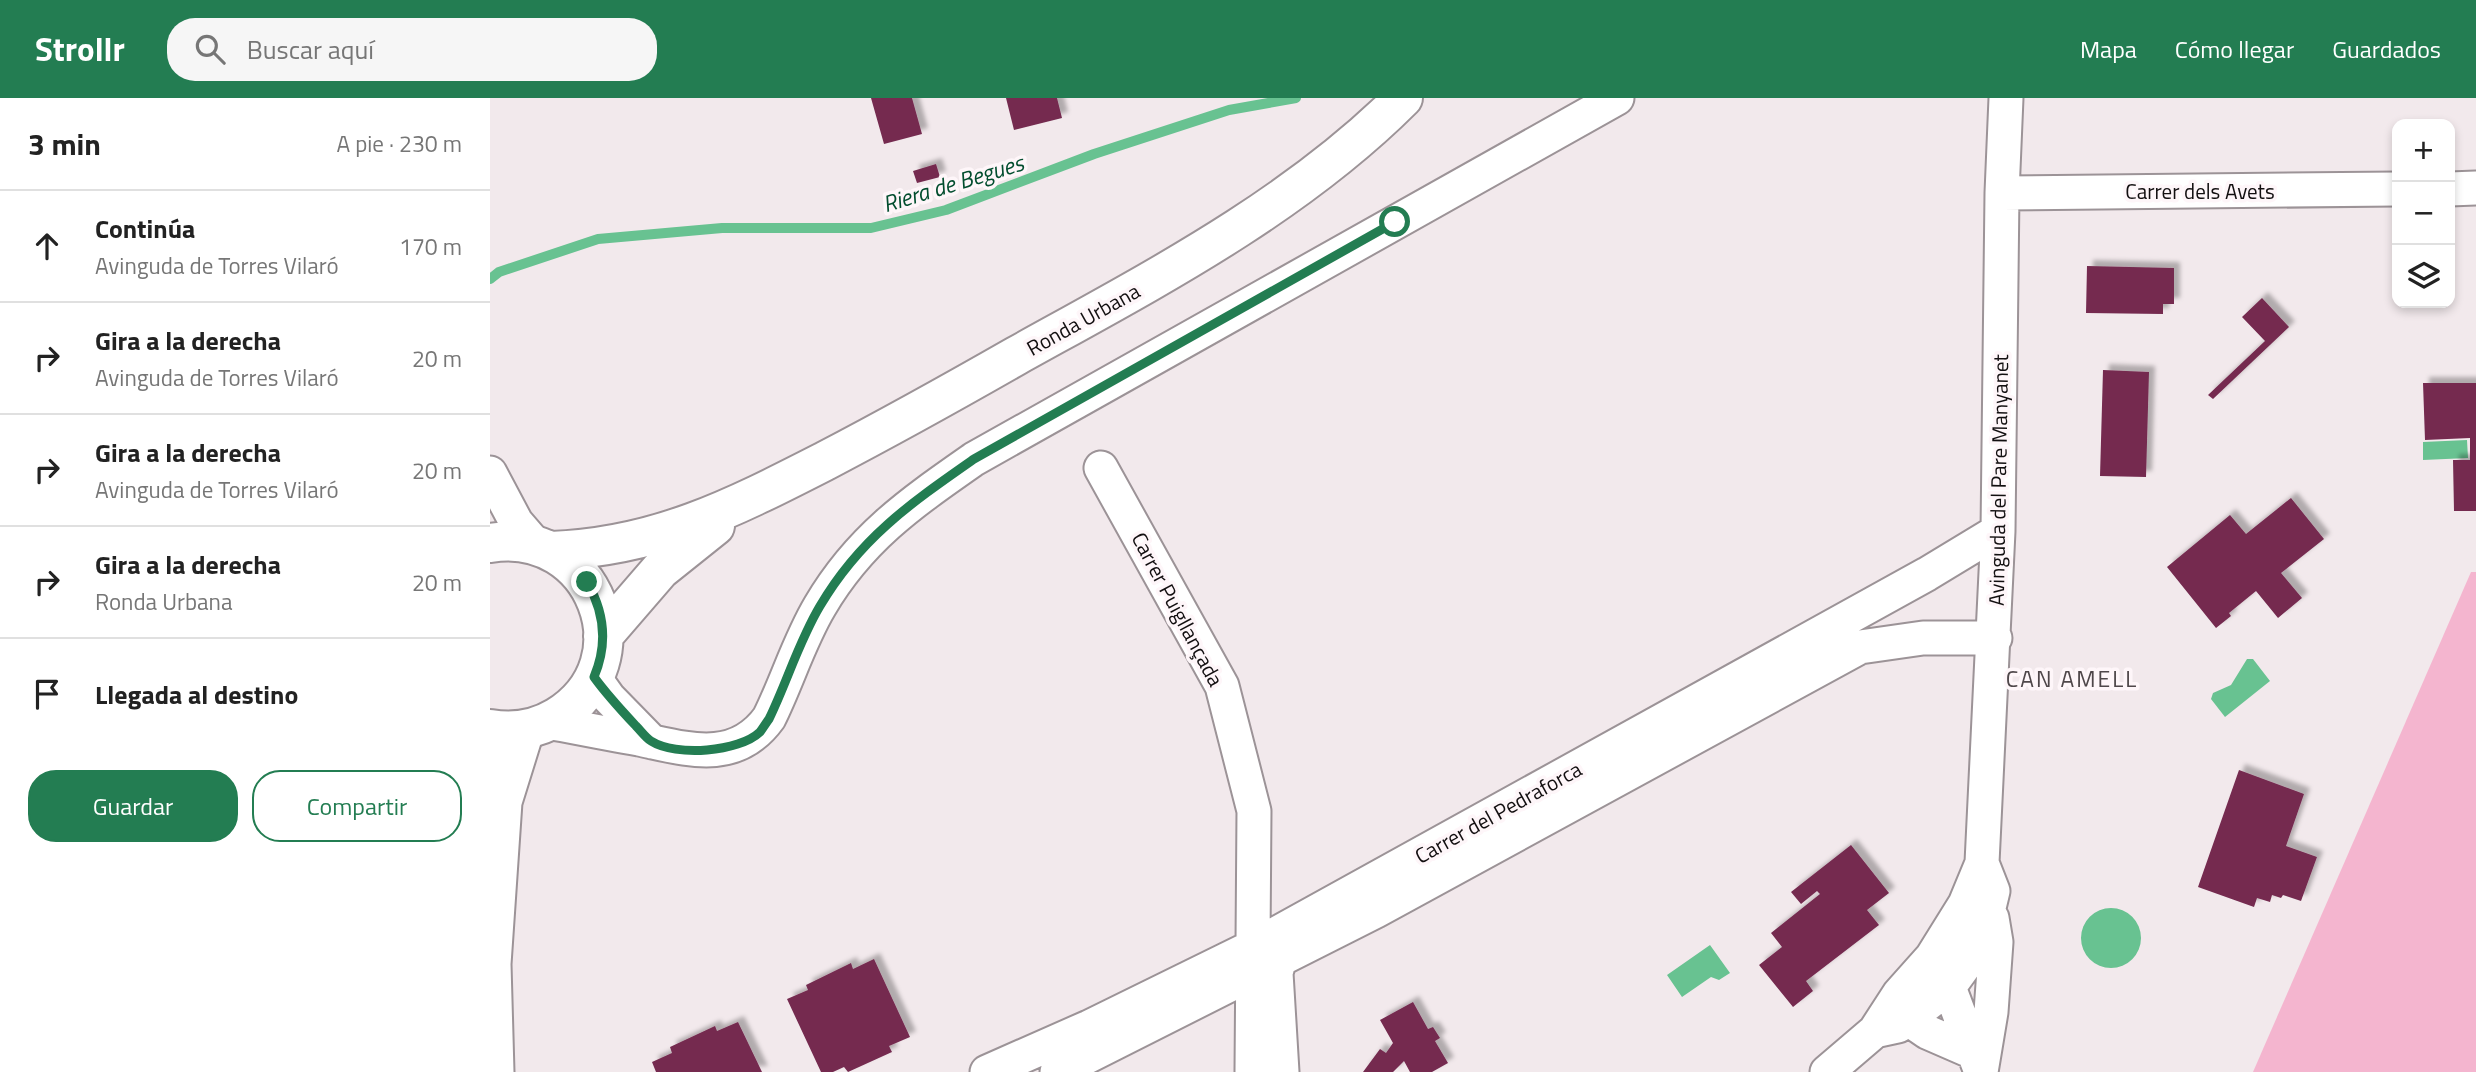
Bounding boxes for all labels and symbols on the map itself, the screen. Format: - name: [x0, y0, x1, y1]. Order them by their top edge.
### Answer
- water label: Riera de Begues: [878, 144, 1030, 221]
- street label: Carrer dels Avets: [2125, 175, 2275, 207]
- route start: [1379, 206, 1410, 237]
- street label: Ronda Urbana: [1020, 274, 1146, 363]
- street label: Avinguda del Pare Manyanet: [1980, 353, 2016, 606]
- street label: Carrer Puigllançada: [1124, 526, 1232, 692]
- route end: [571, 566, 602, 597]
- district label: CAN AMELL: [2006, 661, 2138, 696]
- street label: Carrer del Pedraforca: [1409, 753, 1588, 871]

